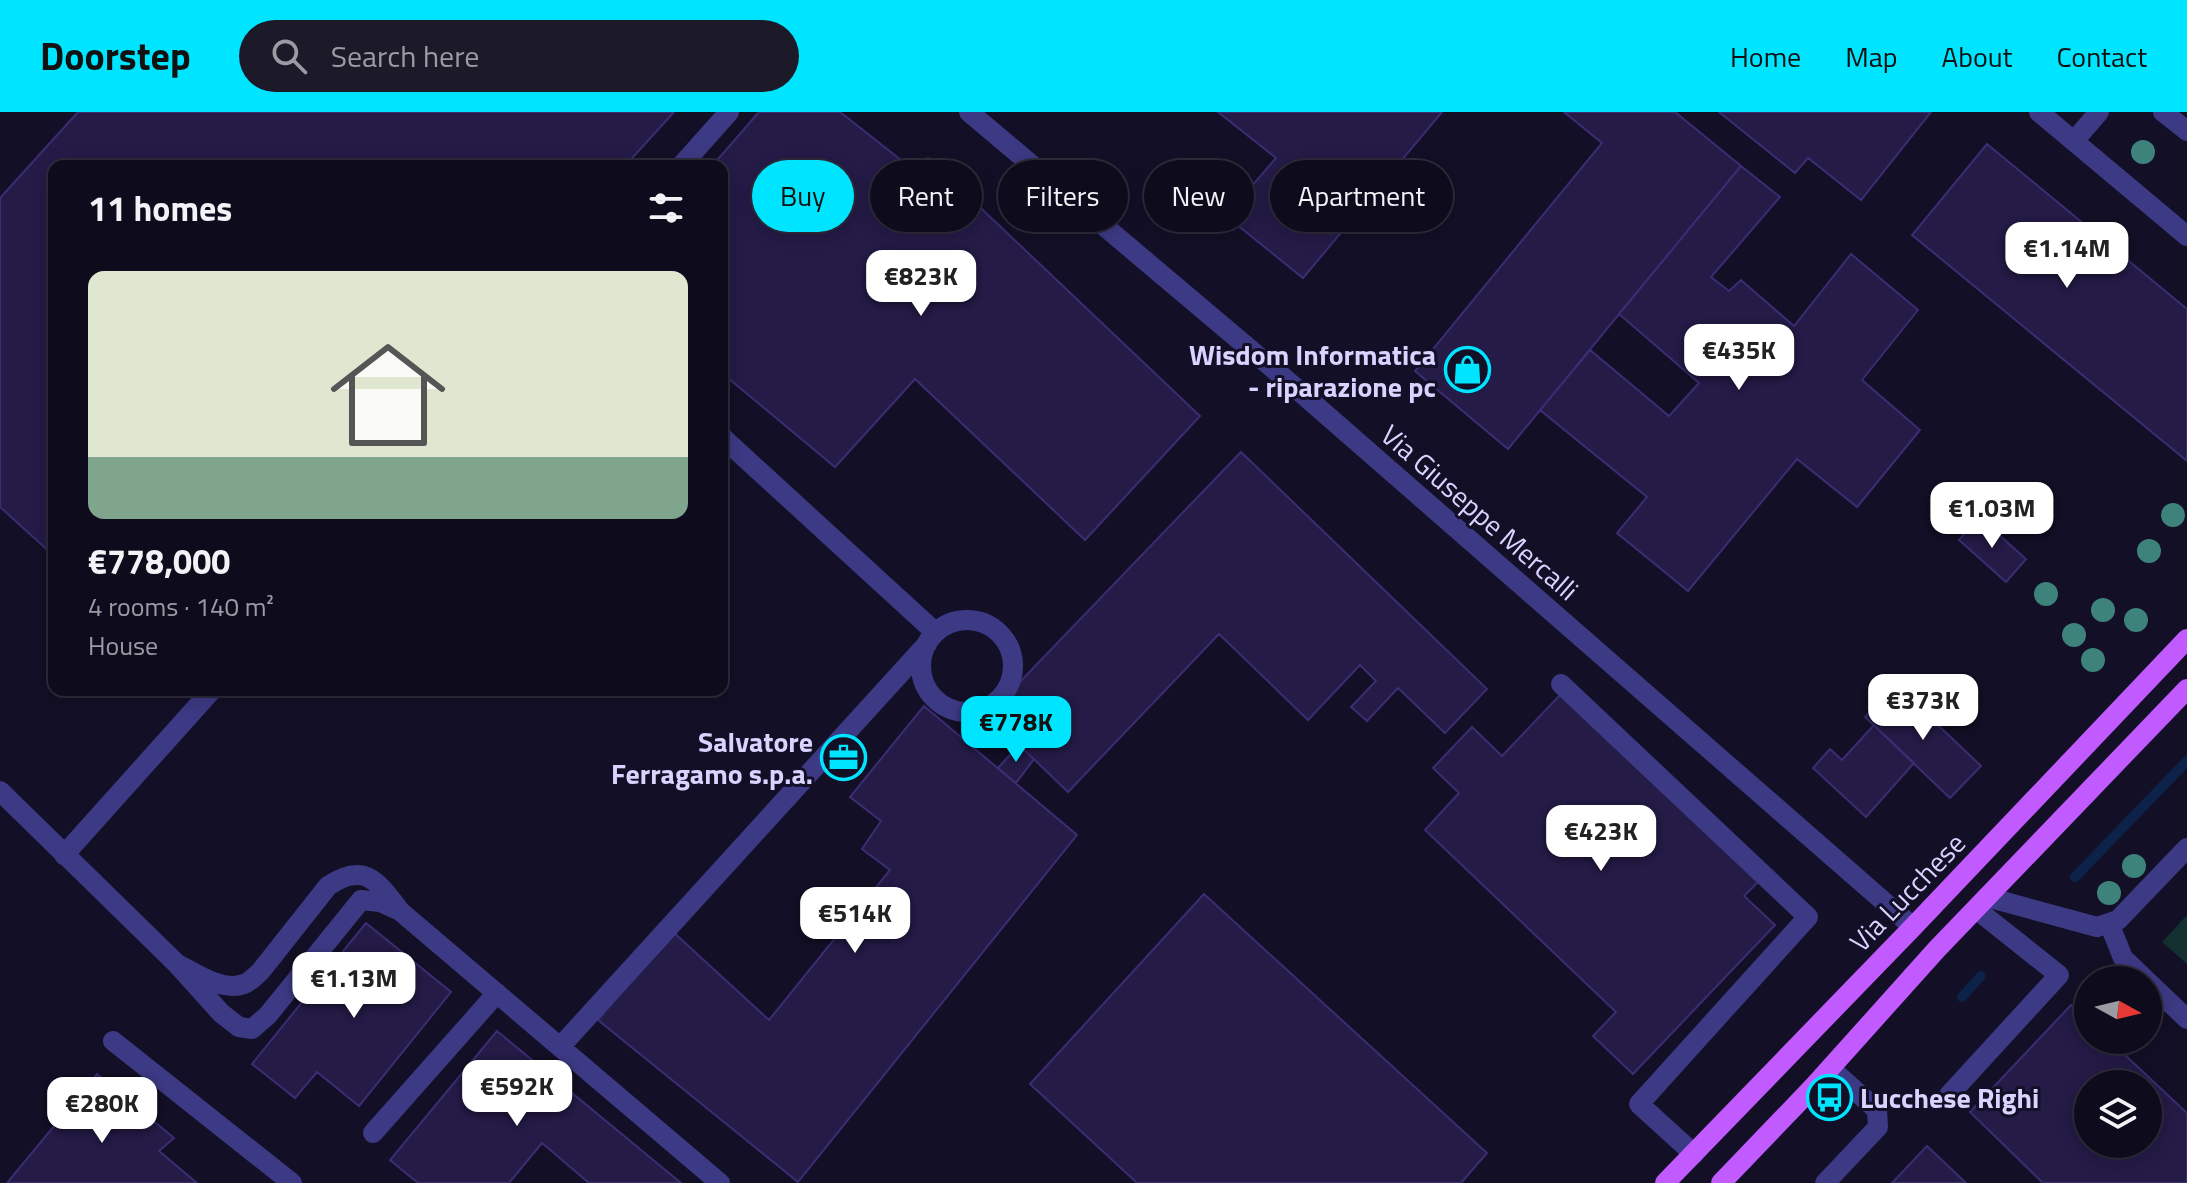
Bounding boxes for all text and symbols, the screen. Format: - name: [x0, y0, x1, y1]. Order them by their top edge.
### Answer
- search box: [239, 20, 799, 92]
- text: Doorstep: [40, 27, 191, 85]
- text: Search here: [331, 33, 479, 79]
- icon: search: [267, 34, 311, 78]
- text: Home: [1730, 35, 1801, 78]
- text: Map: [1845, 35, 1898, 78]
- text: About: [1942, 35, 2012, 78]
- text: Contact: [2056, 35, 2147, 78]
- chip: Buy: [752, 160, 854, 232]
- chip: Rent: [870, 160, 982, 232]
- chip: Filters: [998, 160, 1128, 232]
- chip: New: [1144, 160, 1254, 232]
- chip: Apartment: [1270, 160, 1453, 232]
- text: 11 homes: [88, 182, 232, 234]
- icon: filters: [644, 186, 688, 230]
- pin: €1.14M: [2002, 222, 2132, 290]
- text: €1.14M: [2023, 228, 2111, 267]
- pin: €823K: [865, 250, 977, 318]
- text: €823K: [884, 256, 958, 295]
- icon: home: [316, 323, 460, 467]
- pin: €435K: [1683, 324, 1795, 392]
- text: €435K: [1702, 330, 1776, 369]
- place label: Wisdom Informatica - riparazione pc: [1189, 333, 1436, 408]
- shop icon: Wisdom Informatica - riparazione pc: [1443, 346, 1491, 394]
- street label: Via Giuseppe Mercalli: [1372, 414, 1588, 610]
- pin: €1.03M: [1927, 482, 2057, 550]
- text: €1.03M: [1948, 488, 2036, 527]
- text: €778,000: [88, 535, 230, 587]
- text: 4 rooms · 140 m²: [88, 587, 274, 626]
- text: House: [88, 626, 158, 665]
- pin: €373K: [1867, 674, 1979, 742]
- text: €373K: [1886, 680, 1960, 719]
- pin: €778K: [960, 696, 1072, 764]
- text: €778K: [979, 702, 1053, 741]
- place label: Salvatore Ferragamo s.p.a.: [611, 720, 813, 795]
- office icon: Salvatore Ferragamo s.p.a.: [820, 733, 868, 781]
- pin: €423K: [1545, 805, 1657, 873]
- text: €423K: [1564, 811, 1638, 850]
- street label: Via Lucchese: [1839, 823, 1975, 961]
- pin: €514K: [799, 887, 911, 955]
- text: €514K: [818, 893, 892, 932]
- pin: €1.13M: [289, 952, 419, 1020]
- text: €1.13M: [310, 958, 398, 997]
- north arrow: [2074, 966, 2162, 1054]
- map controls: [2074, 966, 2162, 1158]
- pin: €592K: [461, 1060, 573, 1128]
- text: €592K: [480, 1066, 554, 1105]
- button: layers: [2074, 1070, 2162, 1158]
- bus stop icon: Lucchese Righi: [1805, 1073, 1853, 1121]
- place label: Lucchese Righi: [1860, 1076, 2039, 1119]
- pin: €280K: [46, 1077, 158, 1145]
- text: €280K: [65, 1083, 139, 1122]

